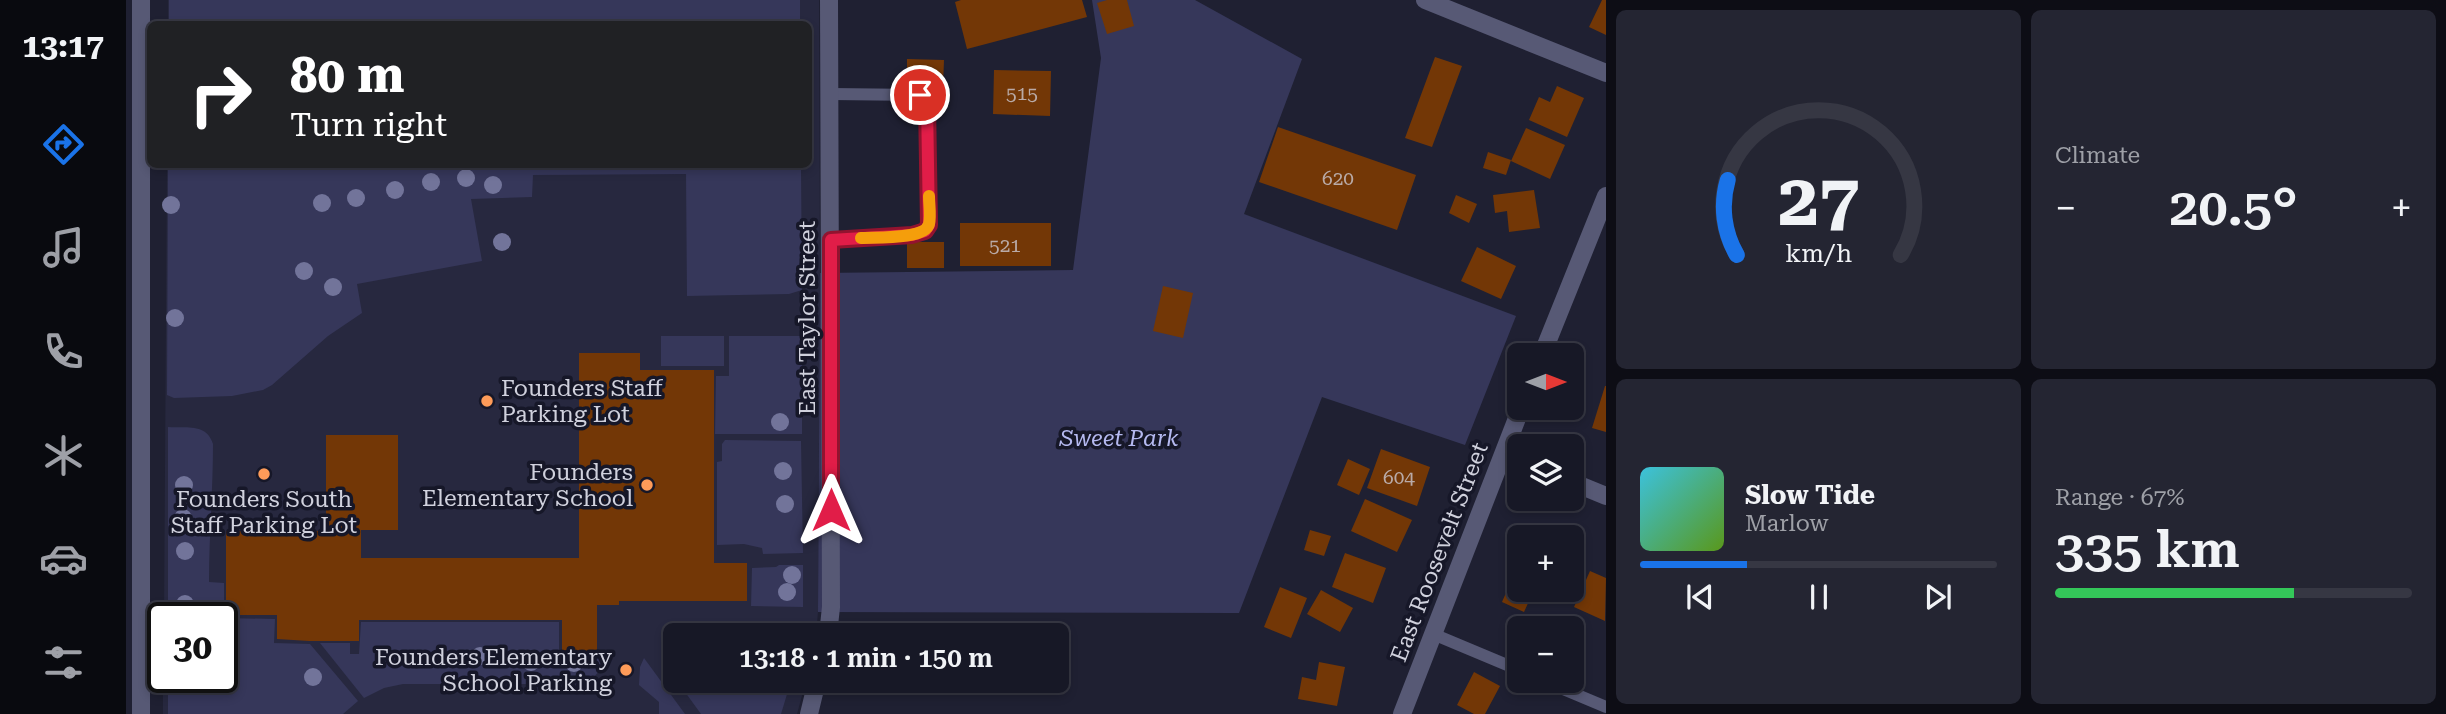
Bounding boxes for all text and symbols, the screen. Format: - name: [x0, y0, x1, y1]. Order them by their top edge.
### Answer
- text: 13:17: [22, 27, 104, 65]
- text: 80 m: [290, 47, 405, 104]
- icon: right: [175, 49, 266, 140]
- pin: [890, 65, 950, 125]
- icon: arrive: [901, 76, 939, 114]
- house number: 515: [1006, 82, 1038, 105]
- text: Turn right: [290, 106, 447, 144]
- icon: directions: [39, 120, 88, 169]
- text: Climate: [2055, 142, 2140, 169]
- text: 27: [1778, 159, 1859, 244]
- house number: 620: [1322, 167, 1354, 190]
- text: 20.5°: [2169, 177, 2298, 238]
- text: −: [2055, 186, 2076, 230]
- text: +: [2391, 186, 2412, 230]
- street label: East Taylor Street: [794, 220, 821, 415]
- icon: music: [39, 223, 88, 272]
- house number: 521: [989, 234, 1021, 257]
- text: km/h: [1785, 239, 1852, 268]
- icon: phone: [39, 327, 88, 376]
- north arrow: [1507, 343, 1584, 420]
- map controls: [1507, 343, 1584, 693]
- place label: Founders Staff Parking Lot: [501, 375, 664, 428]
- marker: Founders Staff Parking Lot: [479, 393, 495, 409]
- park label: Sweet Park: [1059, 425, 1179, 452]
- icon: climate: [39, 431, 88, 480]
- button: layers: [1507, 434, 1584, 511]
- street label: East Roosevelt Street: [1385, 438, 1494, 666]
- place label: Founders Elementary School: [422, 459, 633, 512]
- marker: Founders South Staff Parking Lot: [256, 466, 272, 482]
- house number: 604: [1383, 466, 1415, 489]
- position arrow: [794, 473, 868, 547]
- marker: Founders Elementary School: [639, 477, 655, 493]
- text: Slow Tide: [1745, 480, 1875, 510]
- text: Range · 67%: [2055, 484, 2184, 511]
- place label: Founders South Staff Parking Lot: [171, 486, 358, 539]
- text: Marlow: [1745, 510, 1828, 537]
- text: 335 km: [2055, 519, 2240, 580]
- button: +: [1507, 525, 1584, 602]
- icon: car: [39, 534, 88, 583]
- icon: previous: [1681, 578, 1719, 616]
- icon: pause: [1800, 578, 1838, 616]
- icon: next: [1919, 578, 1957, 616]
- speed limit sign: 30: [147, 602, 238, 693]
- button: −: [1507, 616, 1584, 693]
- icon: filters: [39, 638, 88, 687]
- text: 13:18 · 1 min · 150 m: [739, 643, 993, 673]
- place label: Founders Elementary School Parking: [375, 644, 612, 697]
- marker: Founders Elementary School Parking: [618, 662, 634, 678]

